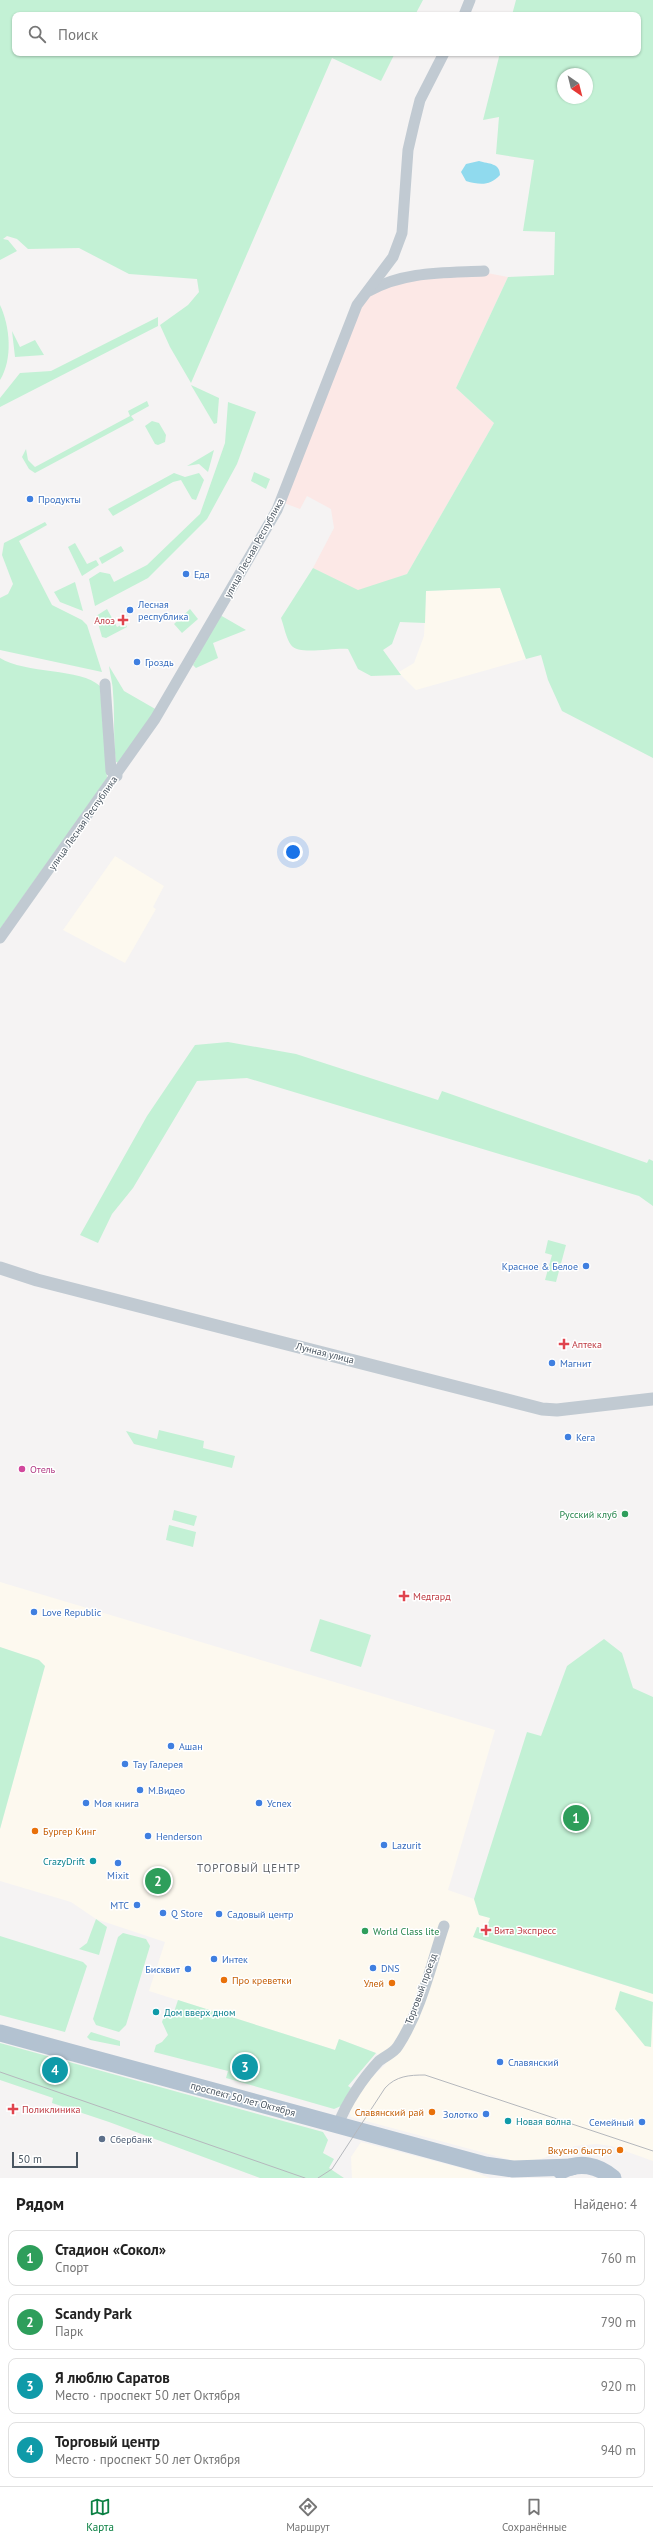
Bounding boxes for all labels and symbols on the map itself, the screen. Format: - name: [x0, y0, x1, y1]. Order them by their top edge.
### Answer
- north arrow: [557, 68, 593, 104]
- place label: Продукты: [38, 493, 81, 506]
- marker: Продукты: [25, 494, 35, 504]
- street label: улица Лесная Республика: [221, 496, 287, 600]
- place label: Еда: [194, 568, 210, 581]
- marker: Еда: [181, 569, 191, 579]
- place label: Лесная республика: [137, 598, 188, 623]
- marker: Лесная республика: [125, 605, 135, 615]
- place label: Алоэ: [94, 614, 115, 627]
- marker: Алоэ: [118, 615, 128, 625]
- place label: Гроздь: [145, 656, 174, 669]
- marker: Гроздь: [132, 657, 142, 667]
- street label: улица Лесная Республика: [46, 773, 120, 873]
- your location: [283, 842, 303, 862]
- place label: Красное & Белое: [502, 1260, 578, 1273]
- marker: Красное & Белое: [581, 1261, 591, 1271]
- place label: Аптека: [572, 1338, 602, 1351]
- street label: Лунная улица: [294, 1339, 355, 1367]
- marker: Аптека: [559, 1339, 569, 1349]
- place label: Магнит: [560, 1357, 591, 1370]
- marker: Магнит: [547, 1358, 557, 1368]
- place label: Кега: [576, 1431, 595, 1444]
- marker: Кега: [563, 1432, 573, 1442]
- place label: Отель: [30, 1463, 56, 1476]
- marker: Отель: [17, 1464, 27, 1474]
- place label: Русский клуб: [560, 1508, 617, 1521]
- marker: Русский клуб: [620, 1509, 630, 1519]
- marker: Медгард: [398, 1590, 410, 1602]
- place label: Медгард: [413, 1590, 451, 1603]
- place label: Love Republic: [42, 1606, 102, 1619]
- marker: Love Republic: [29, 1607, 39, 1617]
- place label: Ашан: [179, 1740, 203, 1753]
- marker: Ашан: [166, 1741, 176, 1751]
- place label: Тау Галерея: [133, 1758, 183, 1771]
- marker: Тау Галерея: [120, 1759, 130, 1769]
- place label: М.Видео: [148, 1784, 185, 1797]
- marker: М.Видео: [135, 1785, 145, 1795]
- place label: Моя книга: [94, 1797, 139, 1810]
- place label: Успех: [267, 1797, 292, 1810]
- marker: Моя книга: [81, 1798, 91, 1808]
- marker: Успех: [254, 1798, 264, 1808]
- pin: 1: [563, 1803, 589, 1833]
- place label: Бургер Кинг: [43, 1825, 96, 1838]
- marker: Бургер Кинг: [30, 1826, 40, 1836]
- place label: Henderson: [156, 1830, 202, 1843]
- marker: Henderson: [143, 1831, 153, 1841]
- place label: Lazurit: [392, 1839, 422, 1852]
- marker: Lazurit: [379, 1840, 389, 1850]
- place label: CrazyDrift: [43, 1855, 86, 1868]
- marker: CrazyDrift: [88, 1856, 98, 1866]
- marker: Mixit: [113, 1858, 123, 1868]
- district label: ТОРГОВЫЙ ЦЕНТР: [197, 1861, 301, 1875]
- pin: 2: [145, 1866, 171, 1896]
- place label: Mixit: [107, 1869, 130, 1882]
- place label: МТС: [110, 1899, 129, 1912]
- marker: МТС: [132, 1900, 142, 1910]
- place label: Q Store: [171, 1907, 203, 1920]
- marker: Q Store: [158, 1908, 168, 1918]
- place label: Садовый центр: [227, 1908, 294, 1921]
- marker: Садовый центр: [214, 1909, 224, 1919]
- place label: Вита Экспресс: [494, 1924, 557, 1937]
- place label: World Class lite: [373, 1925, 439, 1938]
- marker: Вита Экспресс: [481, 1925, 491, 1935]
- marker: World Class lite: [360, 1926, 370, 1936]
- street label: Торговый проезд: [402, 1951, 440, 2026]
- place label: Интек: [222, 1953, 248, 1966]
- marker: Интек: [209, 1954, 219, 1964]
- place label: DNS: [381, 1962, 400, 1975]
- place label: Бисквит: [145, 1963, 180, 1976]
- marker: DNS: [368, 1963, 378, 1973]
- marker: Бисквит: [183, 1964, 193, 1974]
- place label: Про креветки: [232, 1974, 292, 1987]
- marker: Про креветки: [219, 1975, 229, 1985]
- place label: Улей: [364, 1977, 384, 1990]
- marker: Улей: [387, 1978, 397, 1988]
- place label: Дом вверх дном: [164, 2006, 235, 2019]
- marker: Дом вверх дном: [151, 2007, 161, 2017]
- pin: 3: [232, 2052, 258, 2082]
- pin: 4: [42, 2055, 68, 2085]
- place label: Славянский: [508, 2056, 559, 2069]
- marker: Славянский: [495, 2057, 505, 2067]
- street label: проспект 50 лет Октября: [189, 2079, 297, 2119]
- marker: Поликлиника: [7, 2103, 19, 2115]
- place label: Поликлиника: [22, 2103, 81, 2116]
- place label: Славянский рай: [355, 2106, 424, 2119]
- marker: Славянский рай: [427, 2107, 437, 2117]
- place label: Золотко: [443, 2108, 478, 2121]
- marker: Золотко: [481, 2109, 491, 2119]
- place label: Новая волна: [516, 2115, 571, 2128]
- marker: Новая волна: [503, 2116, 513, 2126]
- place label: Семейный: [589, 2116, 634, 2129]
- marker: Семейный: [637, 2117, 647, 2127]
- place label: Сбербанк: [110, 2133, 152, 2146]
- marker: Сбербанк: [97, 2134, 107, 2144]
- place label: Вкусно быстро: [548, 2144, 612, 2157]
- marker: Вкусно быстро: [615, 2145, 625, 2155]
- scale bar: [12, 2150, 78, 2169]

